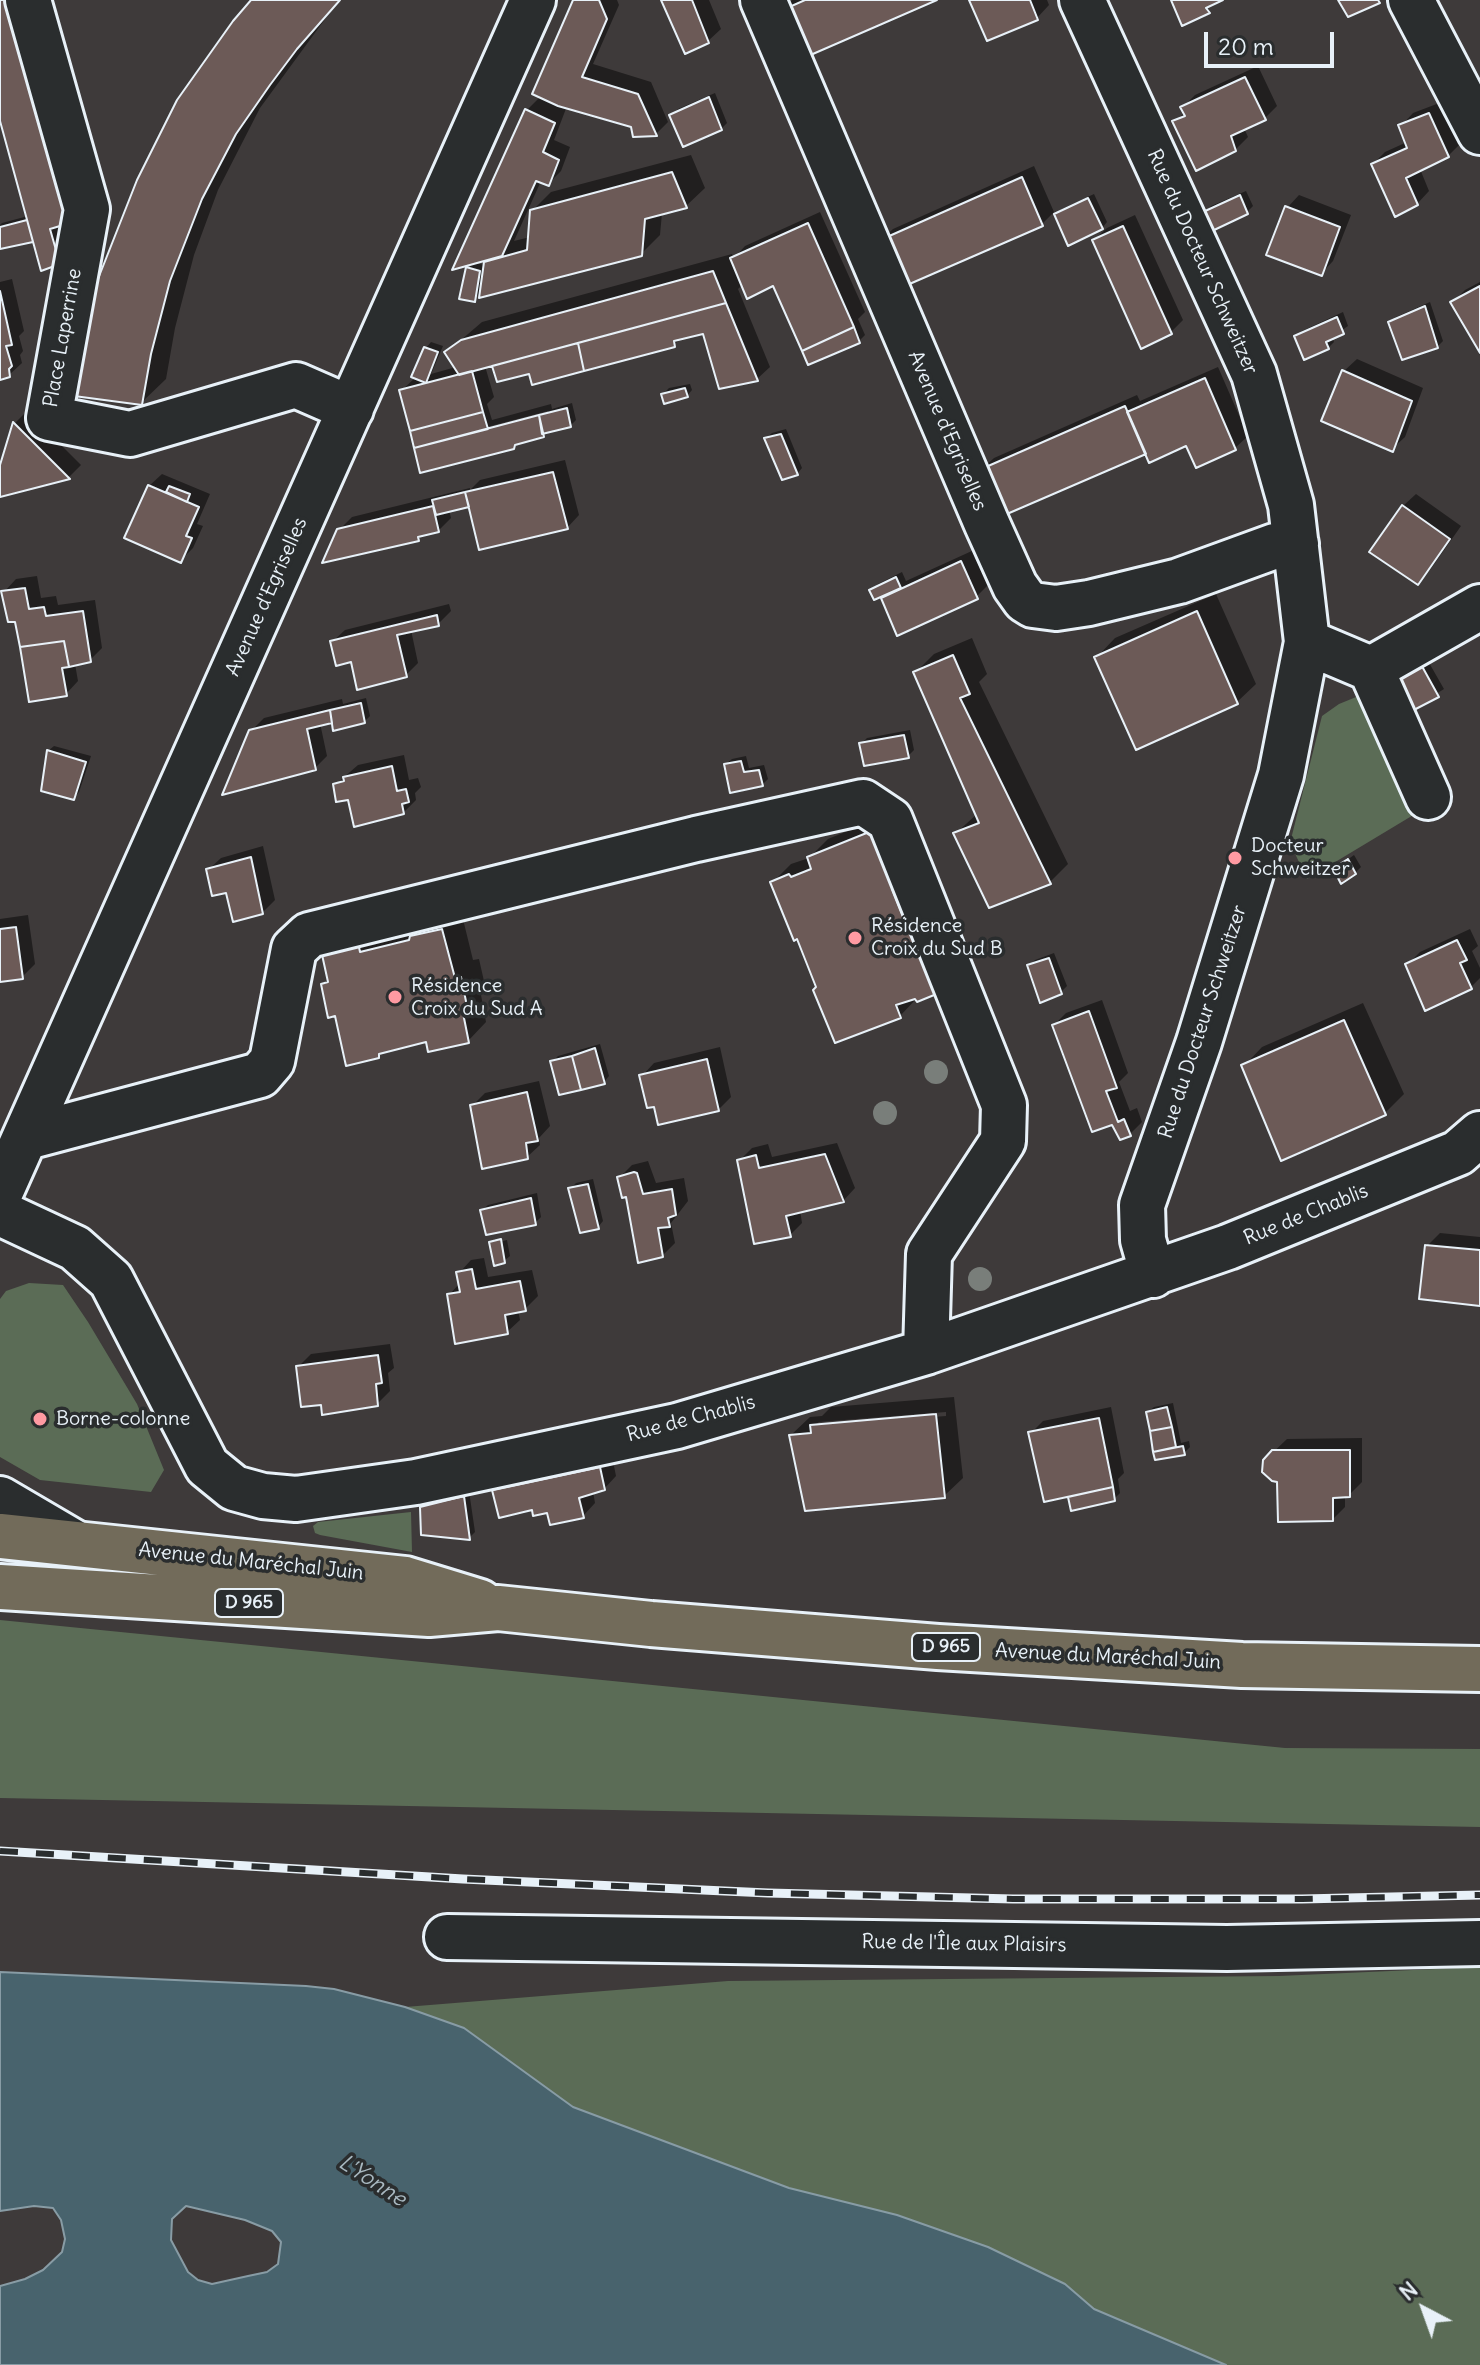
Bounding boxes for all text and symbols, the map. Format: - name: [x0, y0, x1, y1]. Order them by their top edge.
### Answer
- scale bar: [1208, 16, 1338, 66]
- text: 20 m: [1218, 31, 1274, 61]
- street label: Rue du Docteur Schweitzer: [1141, 146, 1263, 378]
- street label: Place Laperrine: [39, 267, 87, 409]
- street label: Avenue d'Egriselles: [902, 347, 992, 515]
- street label: Avenue d'Egriselles: [221, 514, 313, 680]
- place label: Docteur Schweitzer: [1251, 834, 1350, 881]
- marker: Docteur Schweitzer: [1226, 849, 1244, 867]
- street label: Rue du Docteur Schweitzer: [1154, 902, 1252, 1142]
- place label: Résidence Croix du Sud B: [871, 914, 1003, 961]
- marker: Résidence Croix du Sud B: [846, 929, 864, 947]
- place label: Résidence Croix du Sud A: [411, 974, 543, 1021]
- marker: Résidence Croix du Sud A: [386, 988, 404, 1006]
- street label: Rue de Chablis: [1240, 1179, 1372, 1251]
- street label: Rue de Chablis: [624, 1390, 758, 1448]
- place label: Borne-colonne: [56, 1407, 190, 1431]
- marker: Borne-colonne: [31, 1410, 49, 1428]
- street label: Avenue du Maréchal Juin: [137, 1538, 365, 1586]
- road number: D 965: [215, 1589, 283, 1617]
- road number: D 965: [912, 1633, 980, 1661]
- street label: Avenue du Maréchal Juin: [994, 1639, 1222, 1675]
- street label: Rue de l'Île aux Plaisirs: [861, 1930, 1067, 1958]
- water label: L'Yonne: [333, 2150, 411, 2212]
- north arrow: [1384, 2269, 1464, 2349]
- text: N: [1393, 2275, 1423, 2306]

